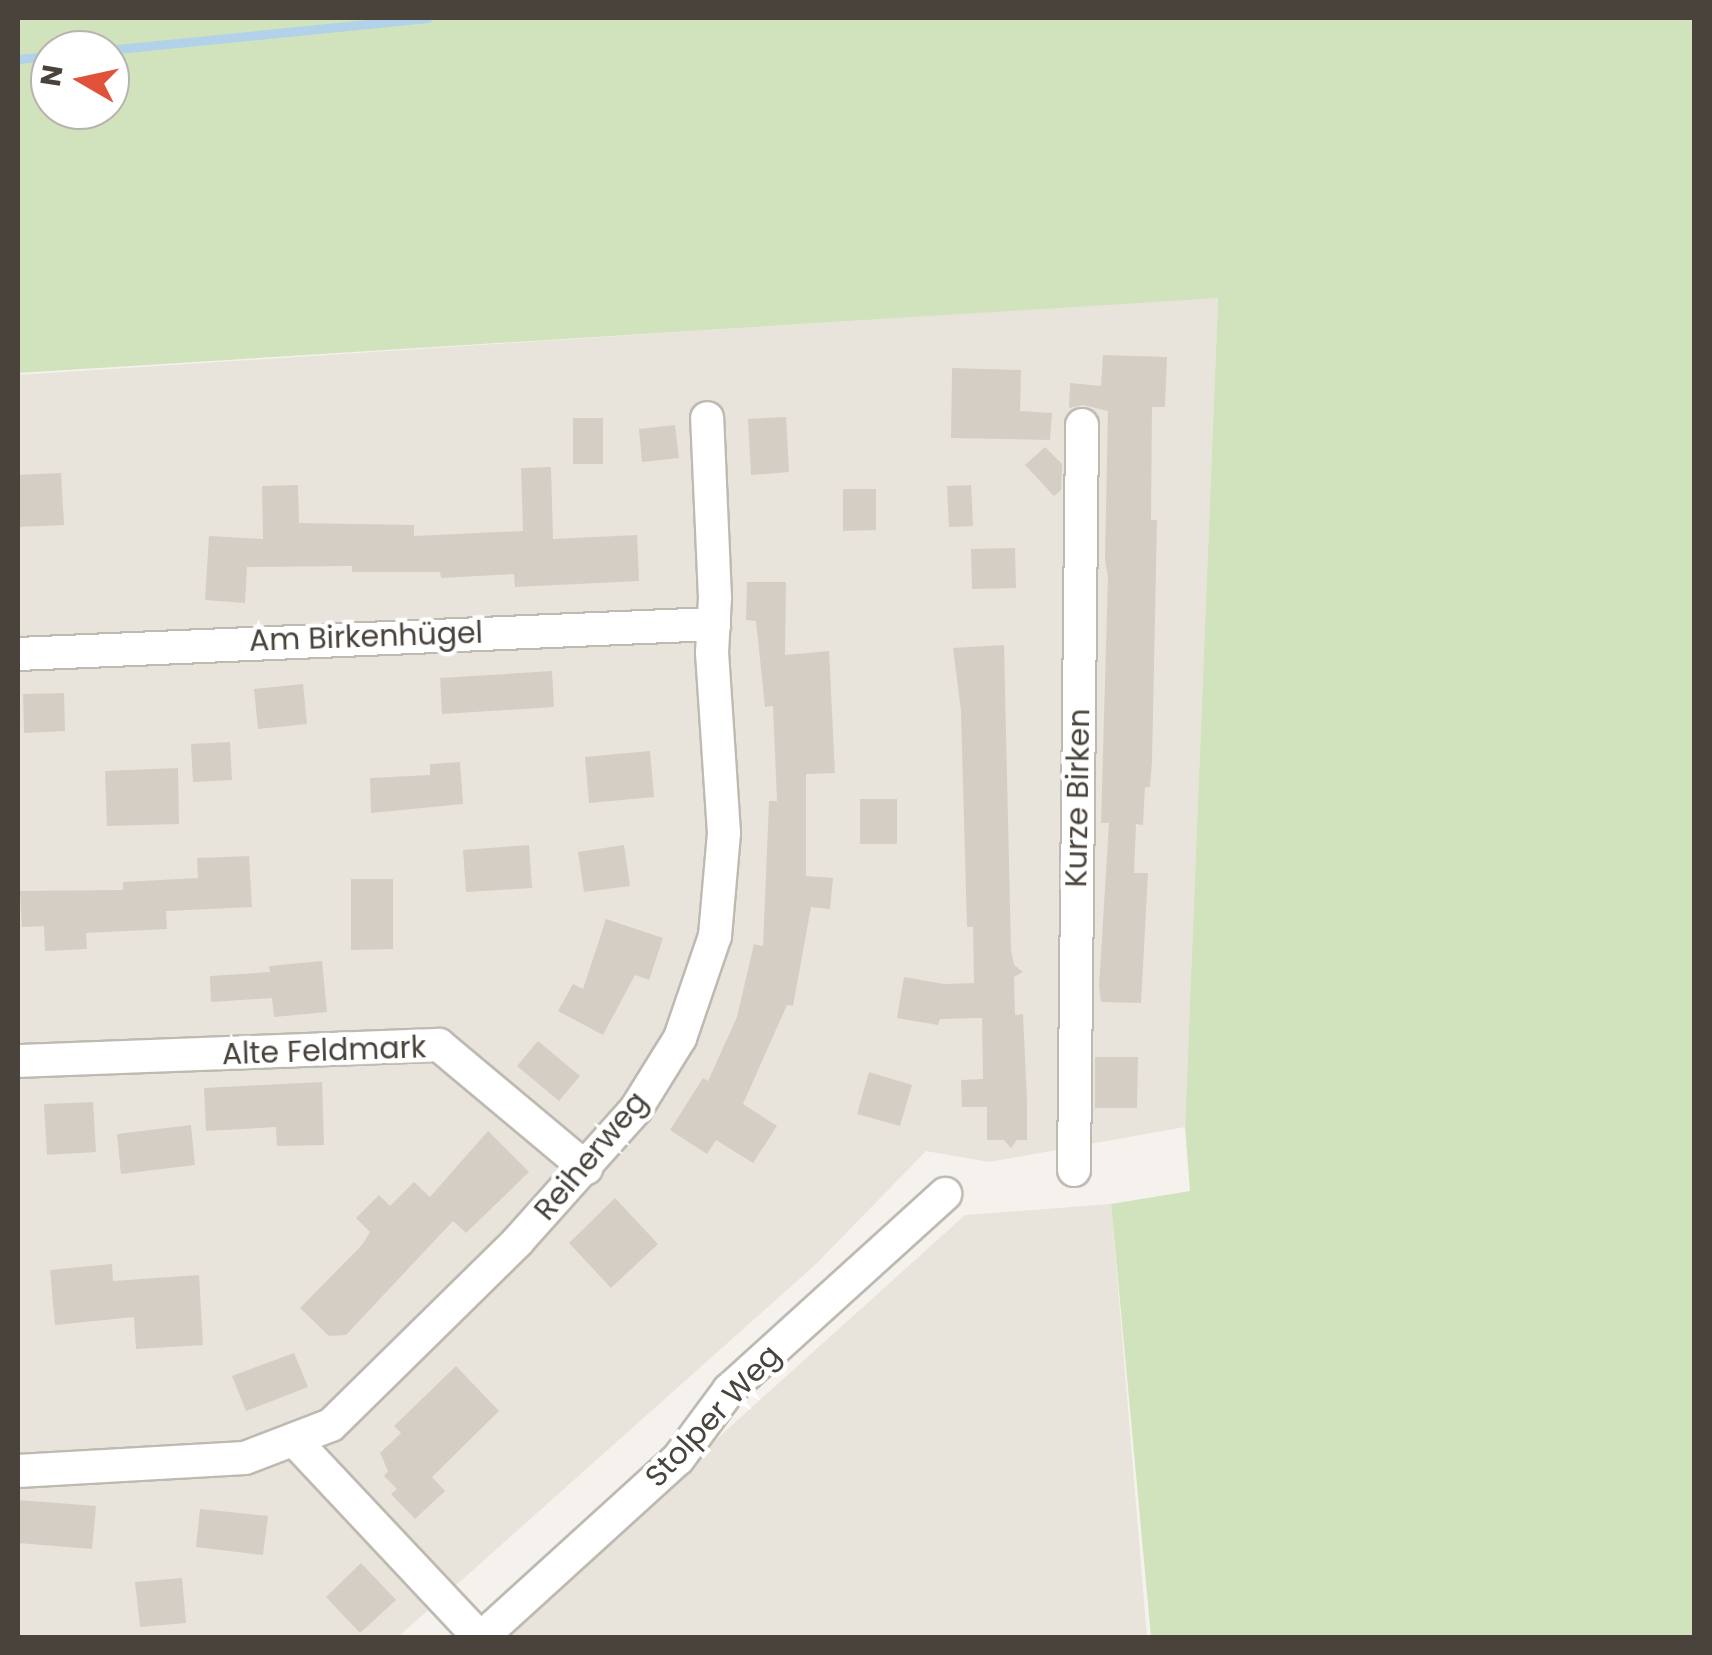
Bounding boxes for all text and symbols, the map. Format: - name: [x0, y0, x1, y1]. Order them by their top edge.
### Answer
- north arrow: [30, 30, 130, 130]
- text: N: [31, 62, 73, 89]
- street label: Am Birkenhügel: [248, 615, 484, 659]
- street label: Kurze Birken: [1058, 708, 1098, 888]
- street label: Alte Feldmark: [221, 1029, 427, 1073]
- street label: Reiherweg: [527, 1084, 655, 1228]
- street label: Stolper Weg: [638, 1337, 788, 1495]

